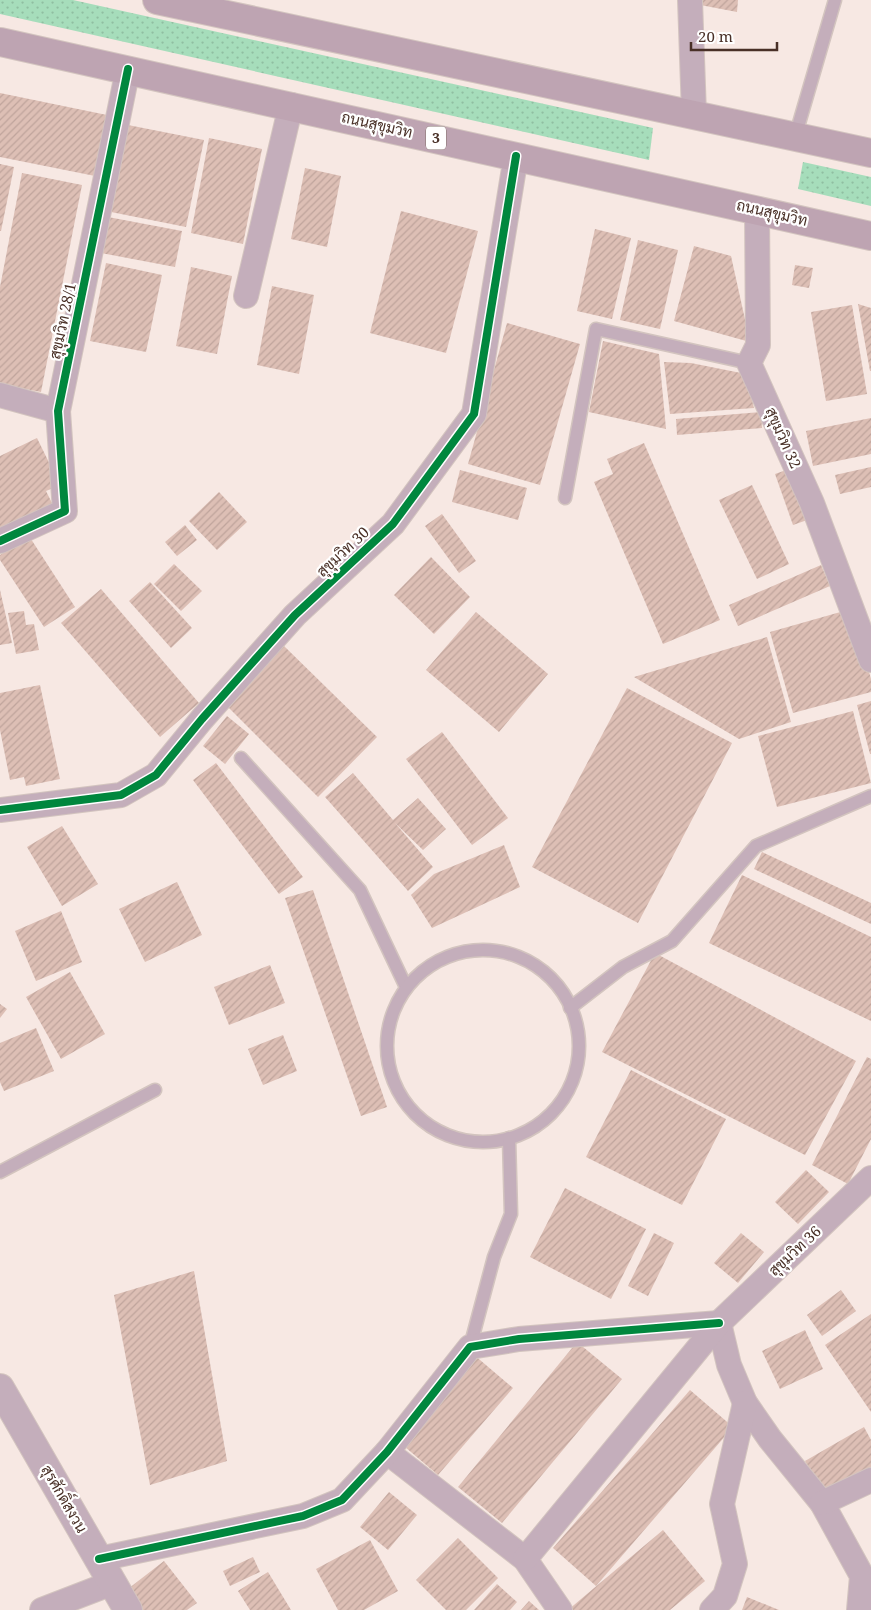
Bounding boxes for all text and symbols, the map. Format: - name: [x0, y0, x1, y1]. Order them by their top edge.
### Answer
- scale bar: [691, 20, 777, 52]
- text: 20 m: [698, 26, 733, 46]
- street label: ถนนสุขุมวิท: [339, 106, 415, 144]
- road number: 3: [426, 126, 446, 150]
- street label: ถนนสุขุมวิท: [734, 194, 810, 232]
- street label: สุขุมวิท 28/1: [44, 281, 82, 361]
- street label: สุขุมวิท 32: [760, 404, 806, 472]
- street label: สุขุมวิท 30: [312, 522, 374, 582]
- street label: สุขุมวิท 36: [764, 1221, 826, 1281]
- street label: สุรศักดิ์สงวน: [36, 1459, 96, 1537]

